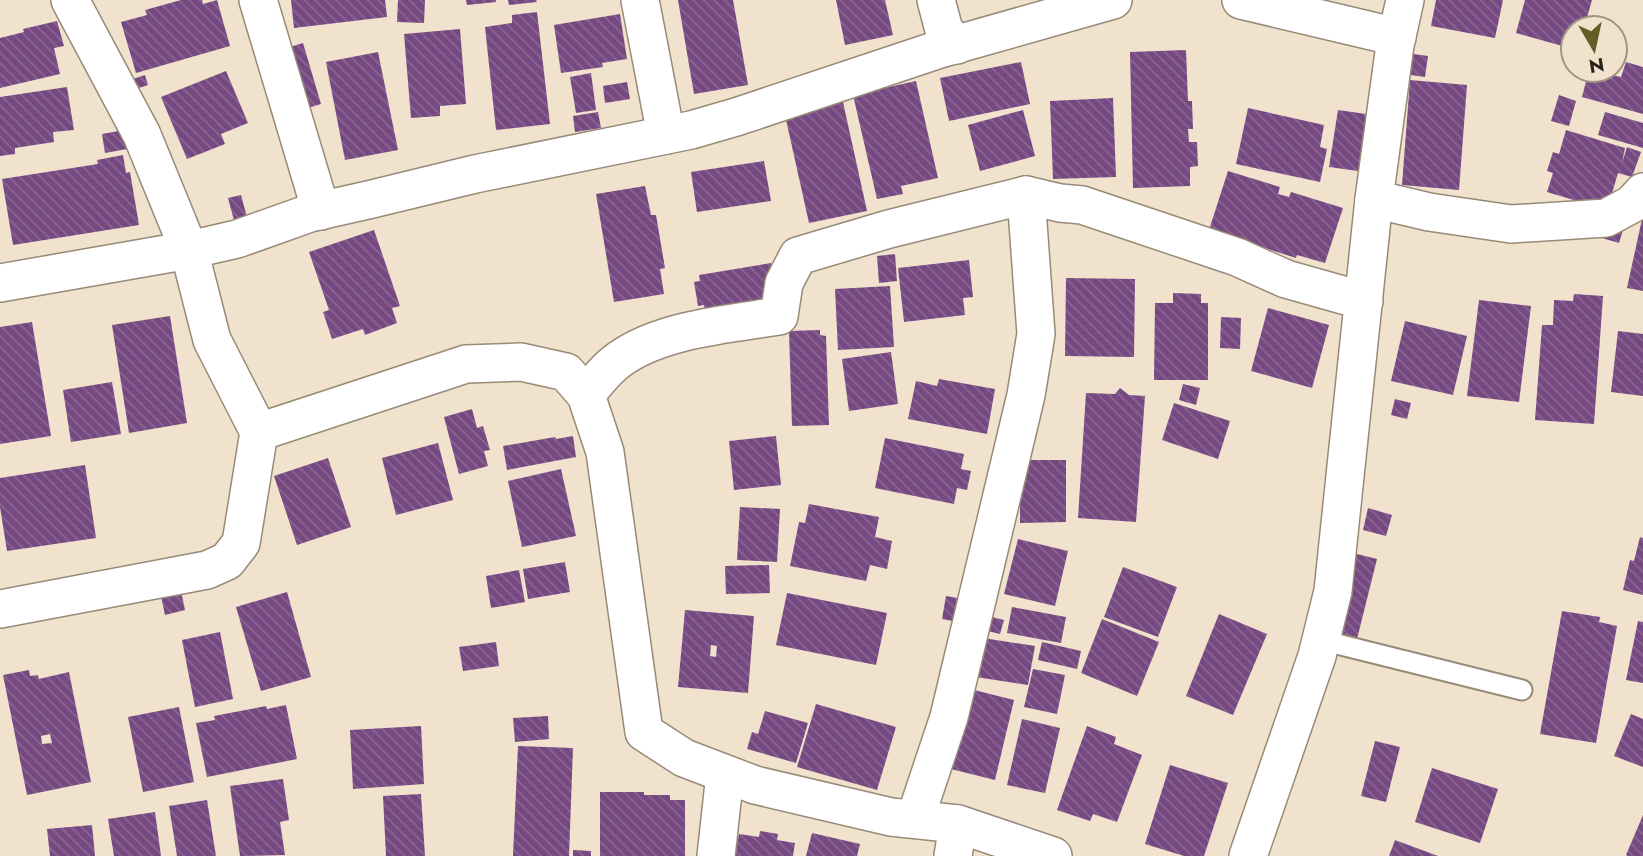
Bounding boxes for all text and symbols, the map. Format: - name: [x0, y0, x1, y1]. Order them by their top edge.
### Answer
- north arrow: [1559, 14, 1629, 84]
- text: N: [1587, 51, 1606, 80]

